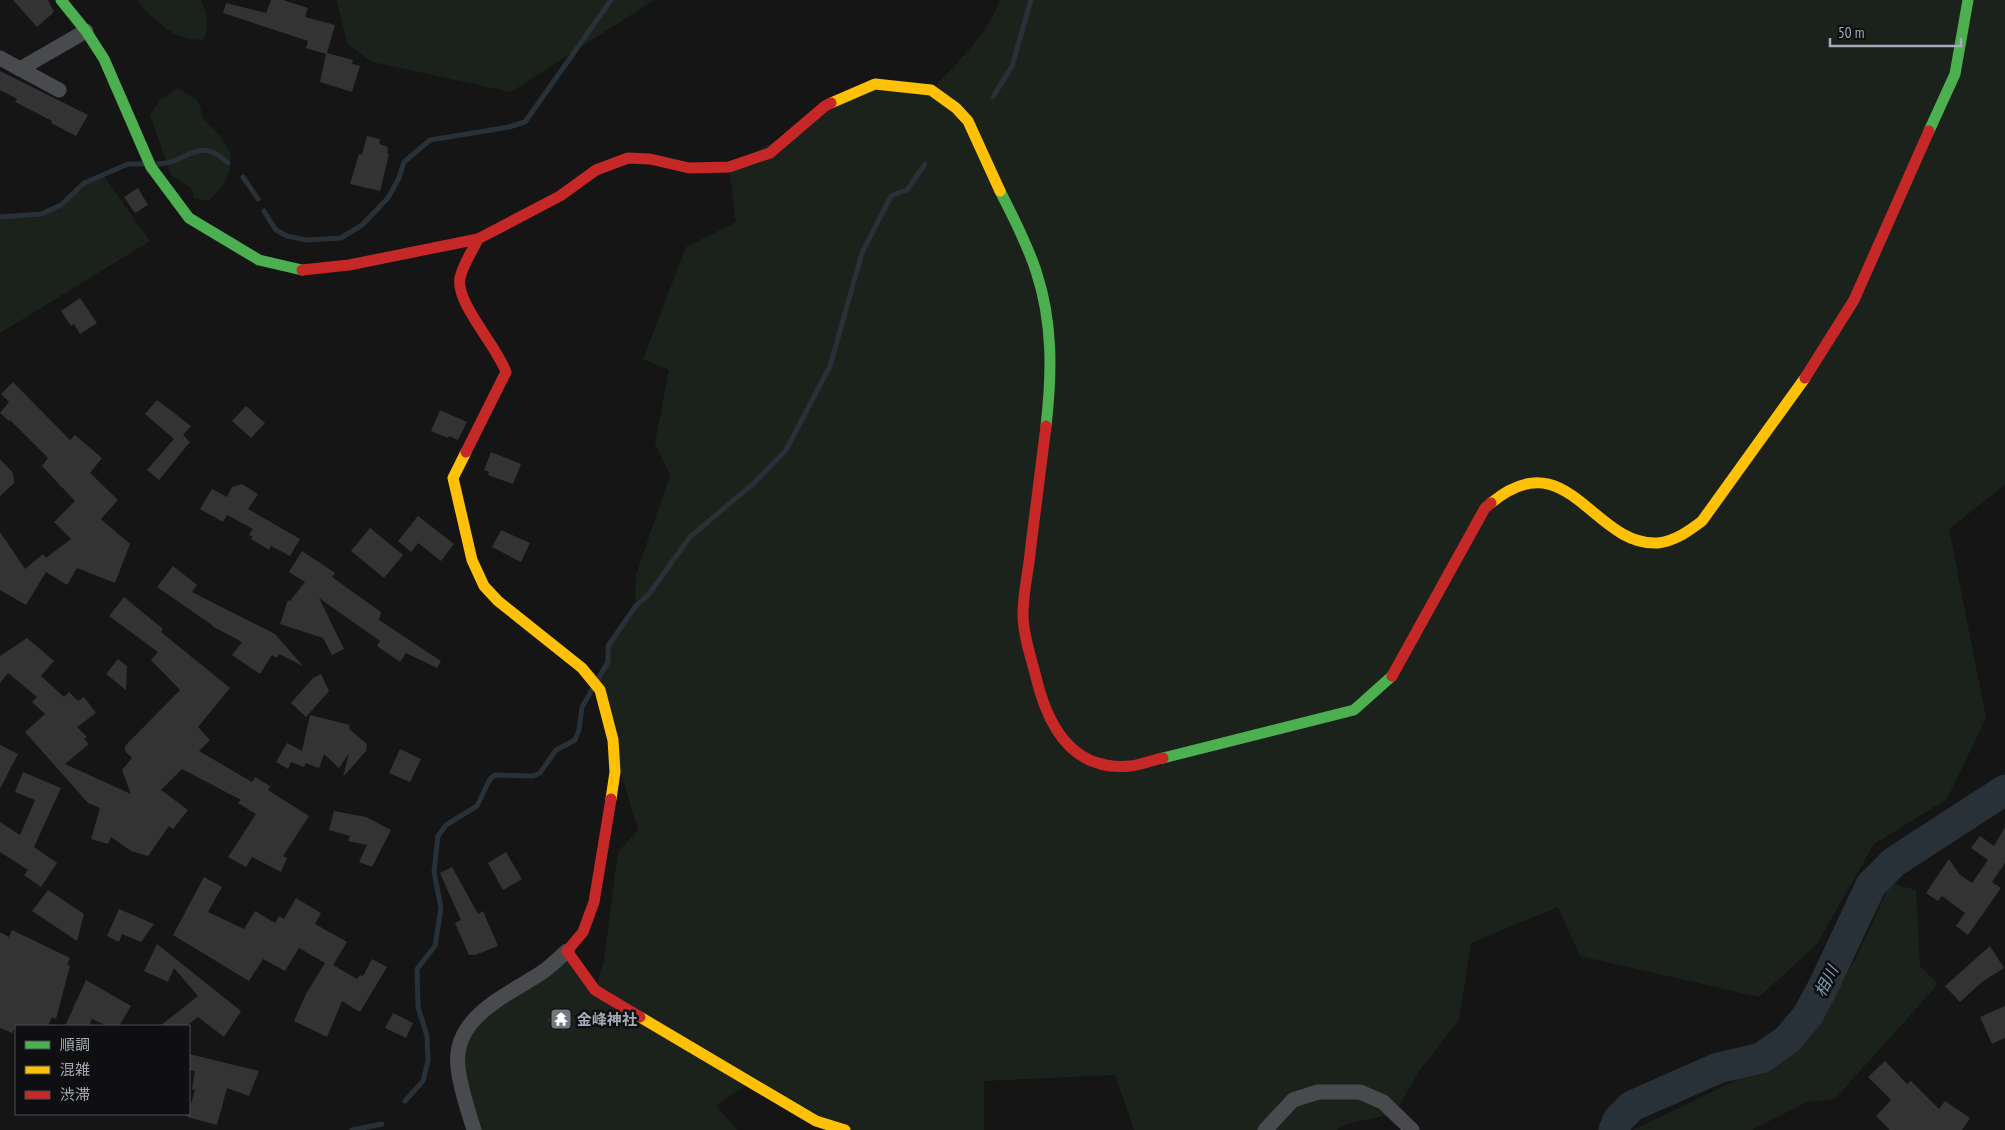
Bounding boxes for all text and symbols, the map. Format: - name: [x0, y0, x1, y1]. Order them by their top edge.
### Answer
- scale bar: [1830, 15, 1961, 47]
- text: 50 m: [1838, 23, 1864, 42]
- water label: 相川: [1810, 960, 1843, 1000]
- temple icon: 金峰神社: [549, 1007, 573, 1031]
- place label: 金峰神社: [577, 1010, 637, 1029]
- legend: [15, 1025, 190, 1115]
- text: 順調: [60, 1035, 90, 1054]
- text: 混雑: [60, 1060, 90, 1079]
- text: 渋滞: [60, 1085, 90, 1104]

